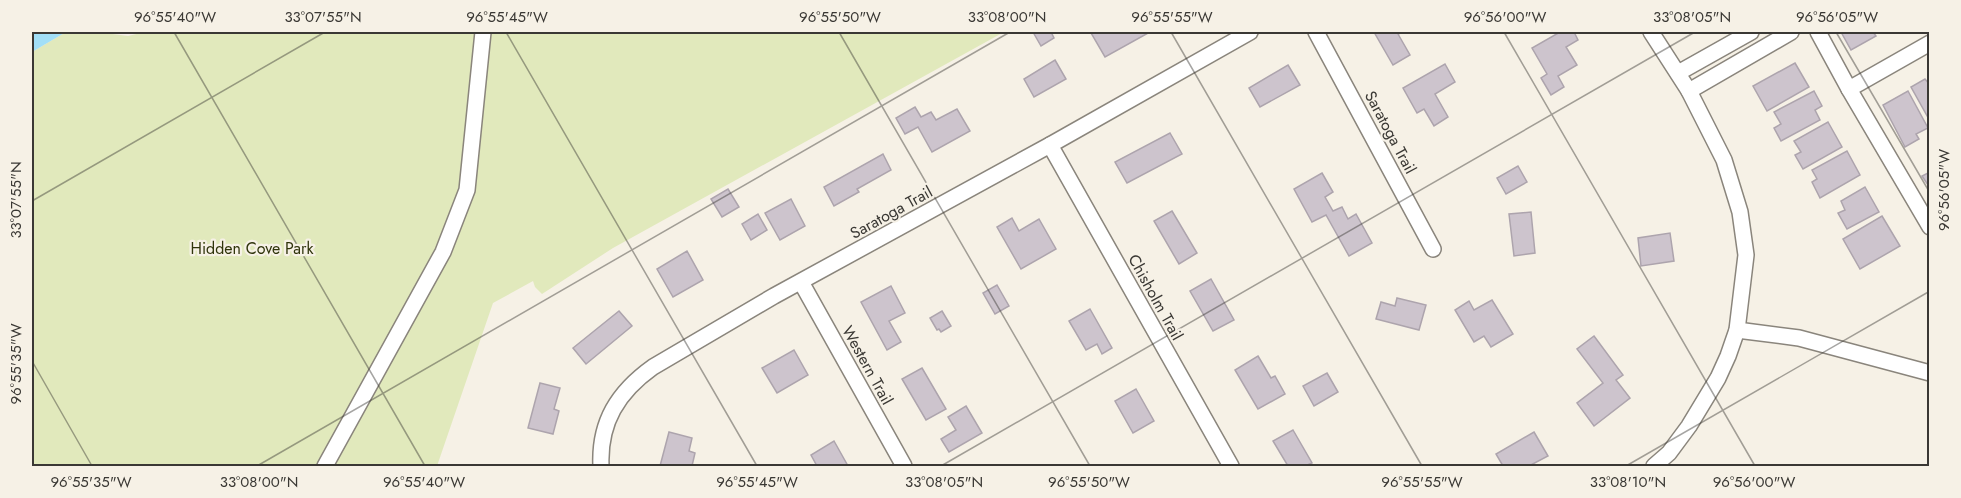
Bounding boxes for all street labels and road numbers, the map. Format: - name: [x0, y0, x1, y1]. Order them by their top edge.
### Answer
- street label: Saratoga Trail: [1359, 87, 1422, 178]
- street label: Saratoga Trail: [846, 180, 937, 245]
- street label: Chisholm Trail: [1122, 250, 1189, 344]
- street label: Western Trail: [836, 322, 899, 409]

